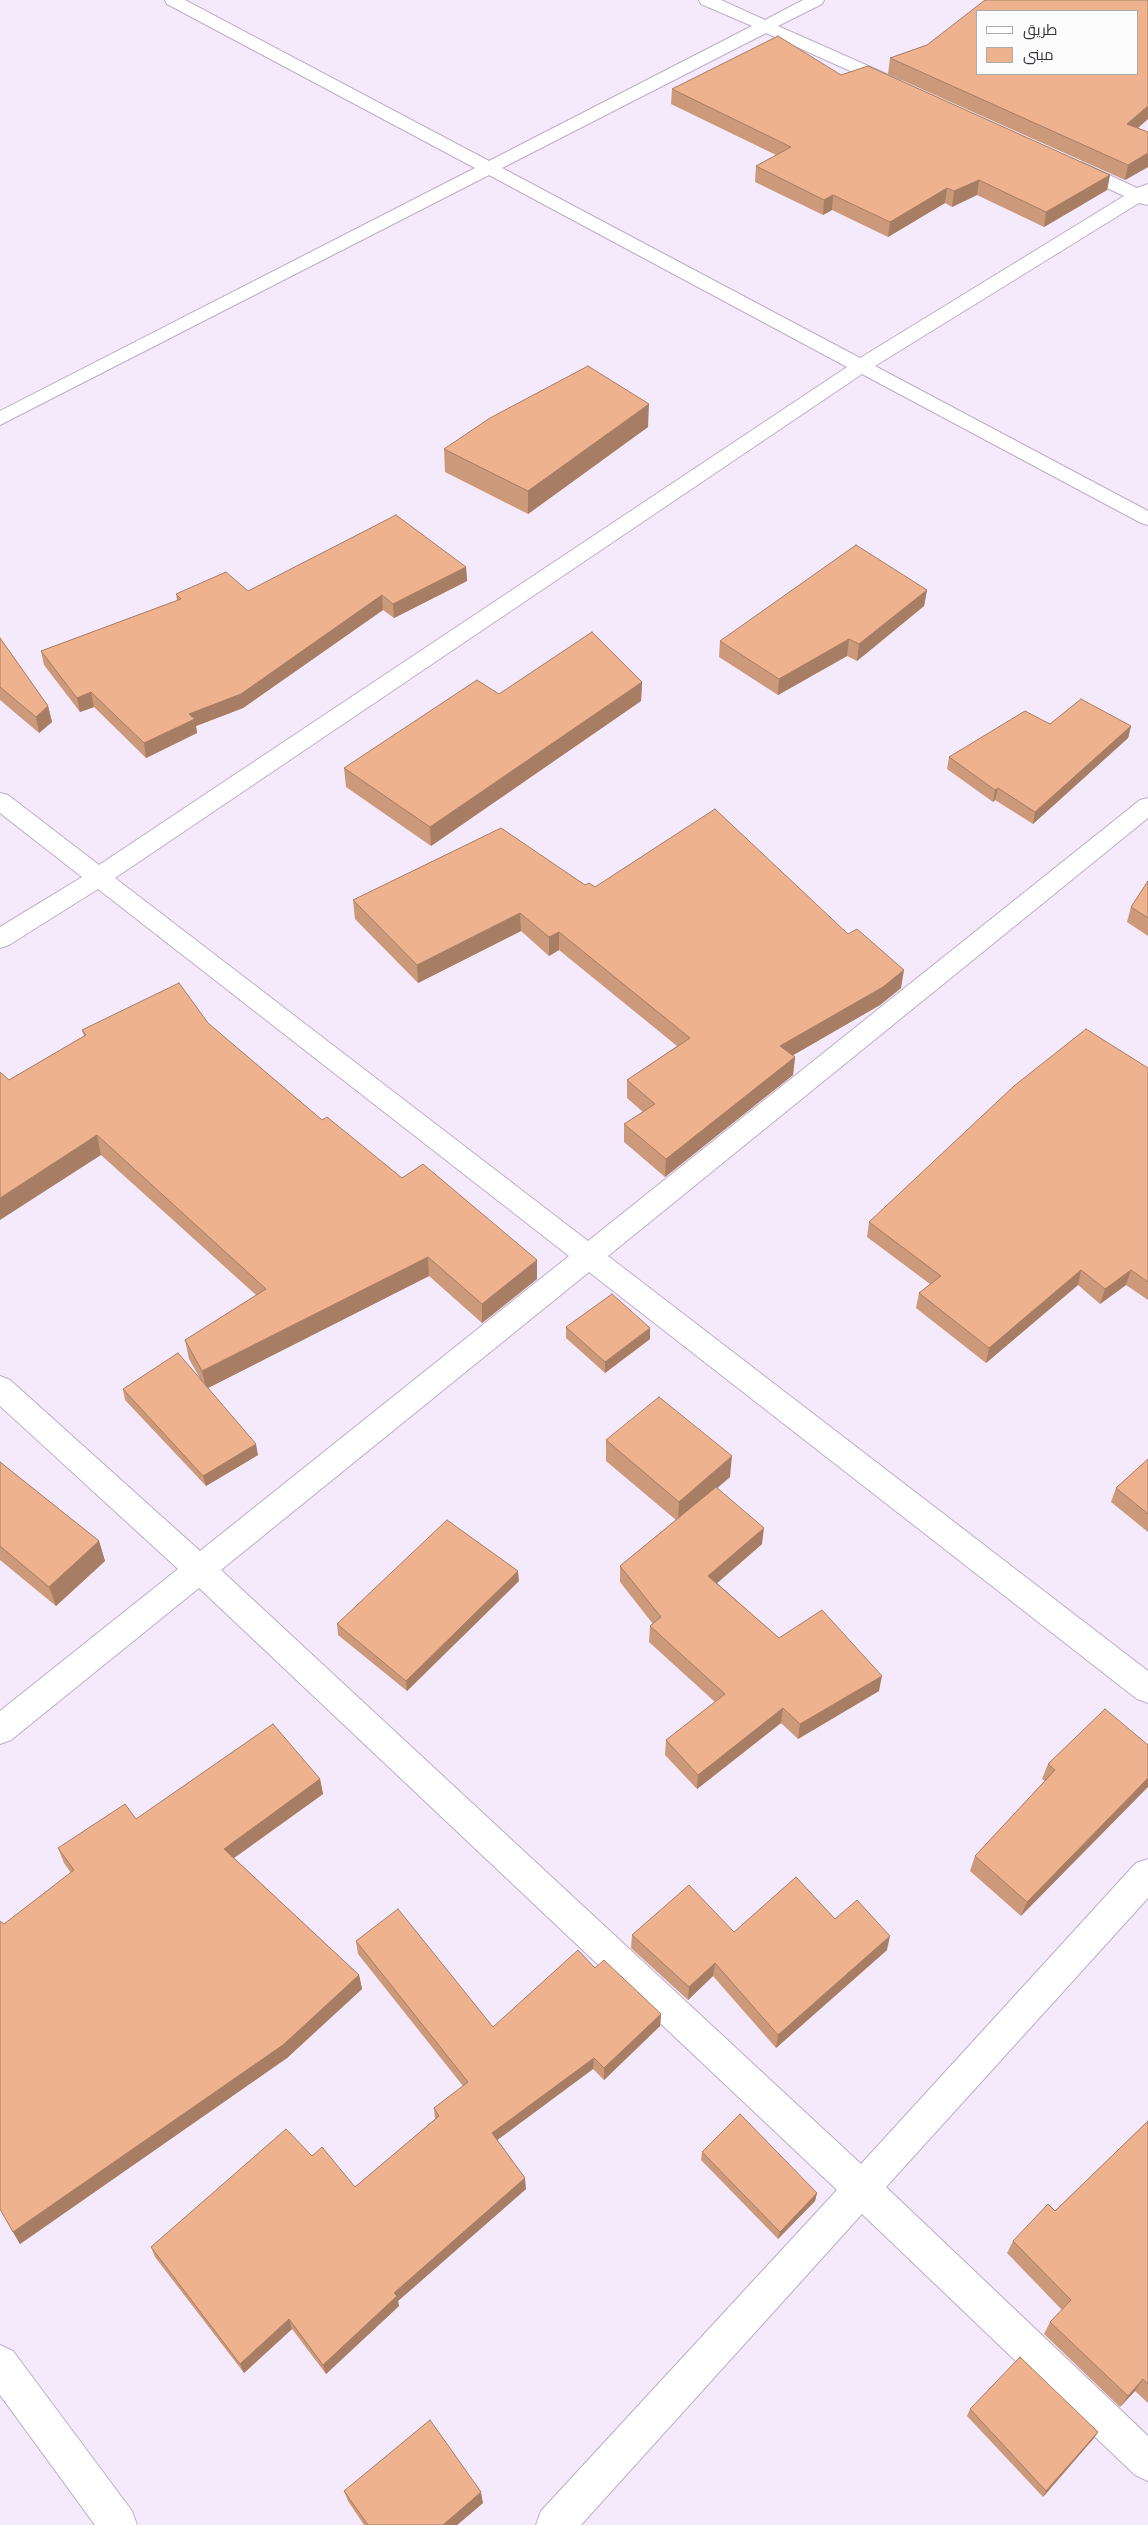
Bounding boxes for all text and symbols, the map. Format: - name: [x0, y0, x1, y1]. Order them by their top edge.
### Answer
- legend: [976, 10, 1138, 75]
- text: طريق: [1023, 19, 1057, 42]
- text: مبنى: [1023, 44, 1054, 67]

